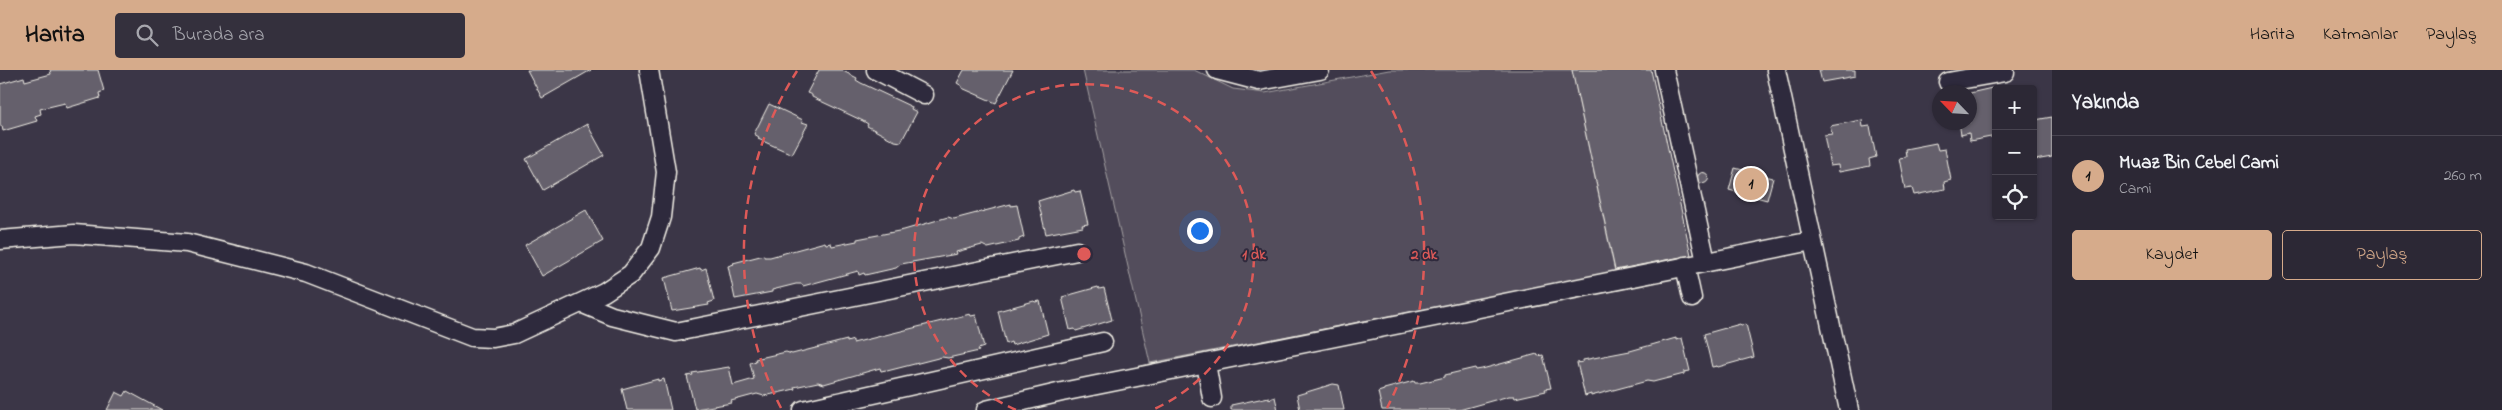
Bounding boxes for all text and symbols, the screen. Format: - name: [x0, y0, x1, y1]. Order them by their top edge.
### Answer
- search box: [115, 13, 465, 58]
- text: Harita: [25, 18, 85, 53]
- icon: search: [133, 21, 161, 49]
- text: Burada ara: [173, 22, 265, 49]
- text: Harita: [2250, 22, 2295, 48]
- text: Katmanlar: [2323, 22, 2398, 48]
- text: Paylaş: [2426, 22, 2477, 48]
- north arrow: [1932, 85, 1977, 130]
- map controls: [1992, 85, 2037, 220]
- button: +: [1992, 85, 2037, 130]
- text: Yakında: [2072, 88, 2139, 118]
- button: −: [1992, 130, 2037, 175]
- text: Muaz Bin Cebel Cami: [2119, 150, 2279, 177]
- text: 1: [2085, 164, 2091, 188]
- text: 260 m: [2444, 164, 2482, 188]
- pin: 1: [1735, 165, 1767, 203]
- button: locate: [1992, 175, 2037, 220]
- text: Cami: [2119, 177, 2152, 201]
- your location: [1187, 218, 1213, 244]
- button: Kaydet: [2072, 230, 2272, 280]
- button: Paylaş: [2282, 230, 2482, 280]
- text: 1 dk: [1242, 244, 1266, 266]
- text: 2 dk: [1410, 244, 1438, 266]
- centre of rings: [1075, 245, 1093, 263]

